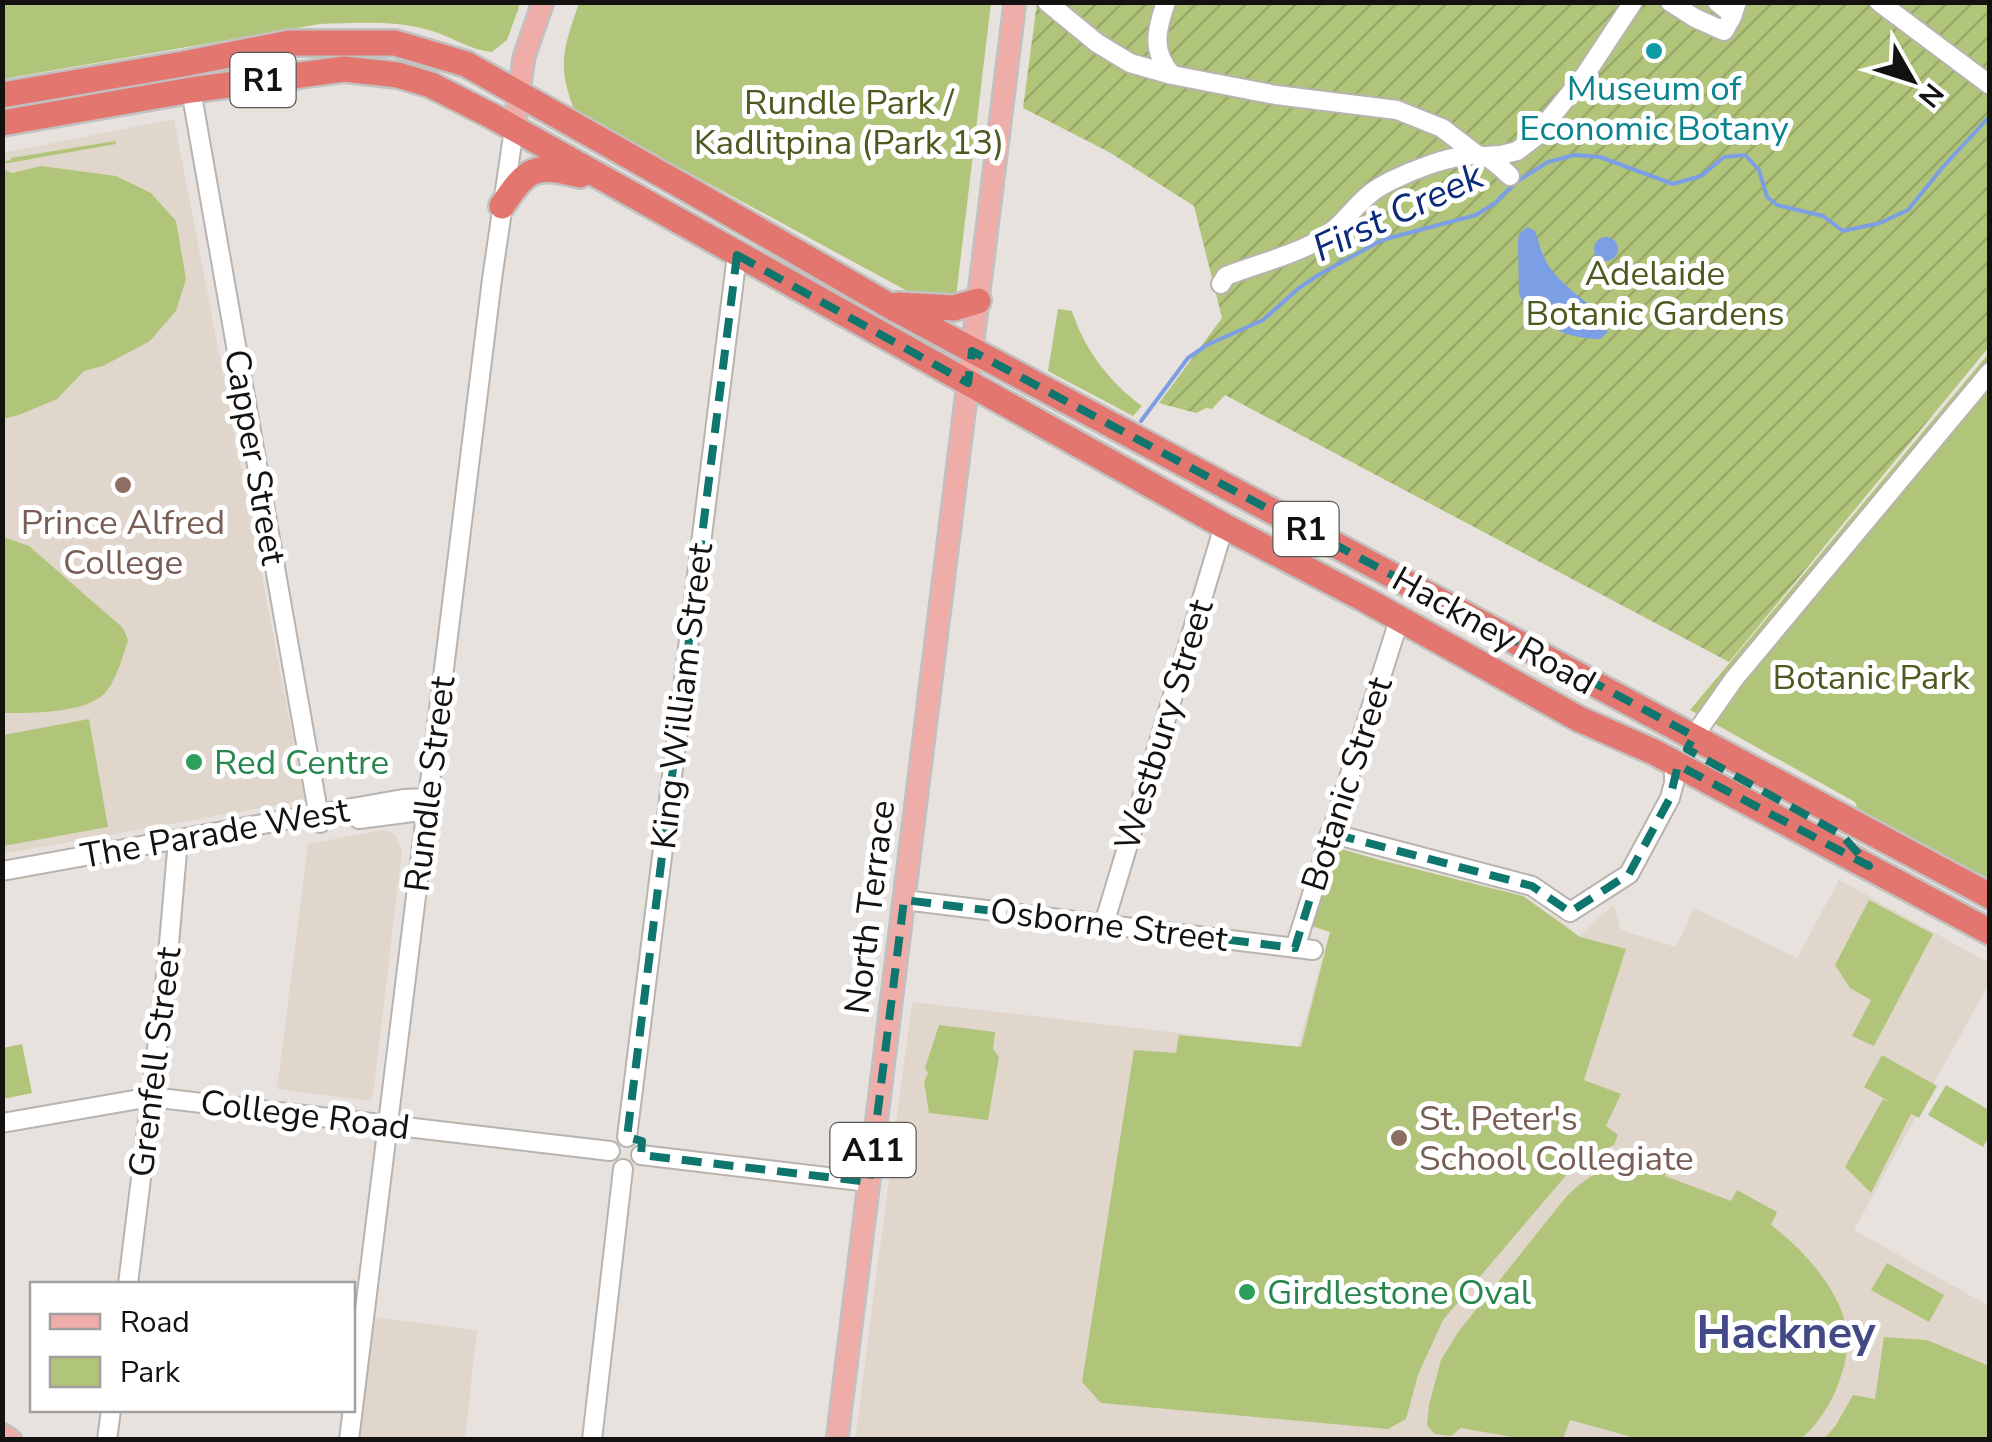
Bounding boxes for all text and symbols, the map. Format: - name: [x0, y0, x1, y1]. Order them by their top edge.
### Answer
- north arrow: [1862, 30, 1962, 130]
- marker: Museum of Economic Botany: [1643, 40, 1665, 62]
- road number: R1: [230, 53, 296, 107]
- place label: Museum of Economic Botany: [1519, 65, 1789, 152]
- text: N: [1909, 75, 1952, 115]
- park label: Rundle Park / Kadlitpina (Park 13): [694, 79, 1004, 166]
- water label: First Creek: [1304, 150, 1492, 274]
- park label: Adelaide Botanic Gardens: [1526, 250, 1784, 337]
- street label: Capper Street: [213, 346, 297, 569]
- marker: Prince Alfred College: [112, 474, 134, 496]
- place label: Prince Alfred College: [21, 499, 225, 586]
- road number: R1: [1274, 502, 1338, 556]
- street label: King William Street: [640, 540, 724, 852]
- street label: Hackney Road: [1384, 556, 1604, 706]
- street label: Westbury Street: [1104, 593, 1225, 856]
- park label: Botanic Park: [1773, 654, 1970, 701]
- street label: Botanic Street: [1290, 670, 1404, 897]
- street label: Rundle Street: [393, 673, 467, 894]
- place label: Red Centre: [214, 739, 389, 786]
- marker: Red Centre: [183, 751, 205, 773]
- street label: The Parade West: [77, 786, 353, 880]
- street label: North Terrace: [834, 797, 906, 1017]
- street label: Osborne Street: [987, 887, 1231, 963]
- street label: Grenfell Street: [118, 944, 193, 1180]
- street label: College Road: [198, 1079, 412, 1151]
- place label: St. Peter's School Collegiate: [1419, 1095, 1694, 1182]
- road number: A11: [830, 1123, 916, 1177]
- marker: St. Peter's School Collegiate: [1388, 1127, 1410, 1149]
- place label: Girdlestone Oval: [1267, 1269, 1532, 1316]
- marker: Girdlestone Oval: [1236, 1281, 1258, 1303]
- legend: [30, 1282, 355, 1412]
- text: Road: [120, 1302, 190, 1343]
- district label: Hackney: [1697, 1303, 1876, 1364]
- text: Park: [120, 1352, 181, 1393]

